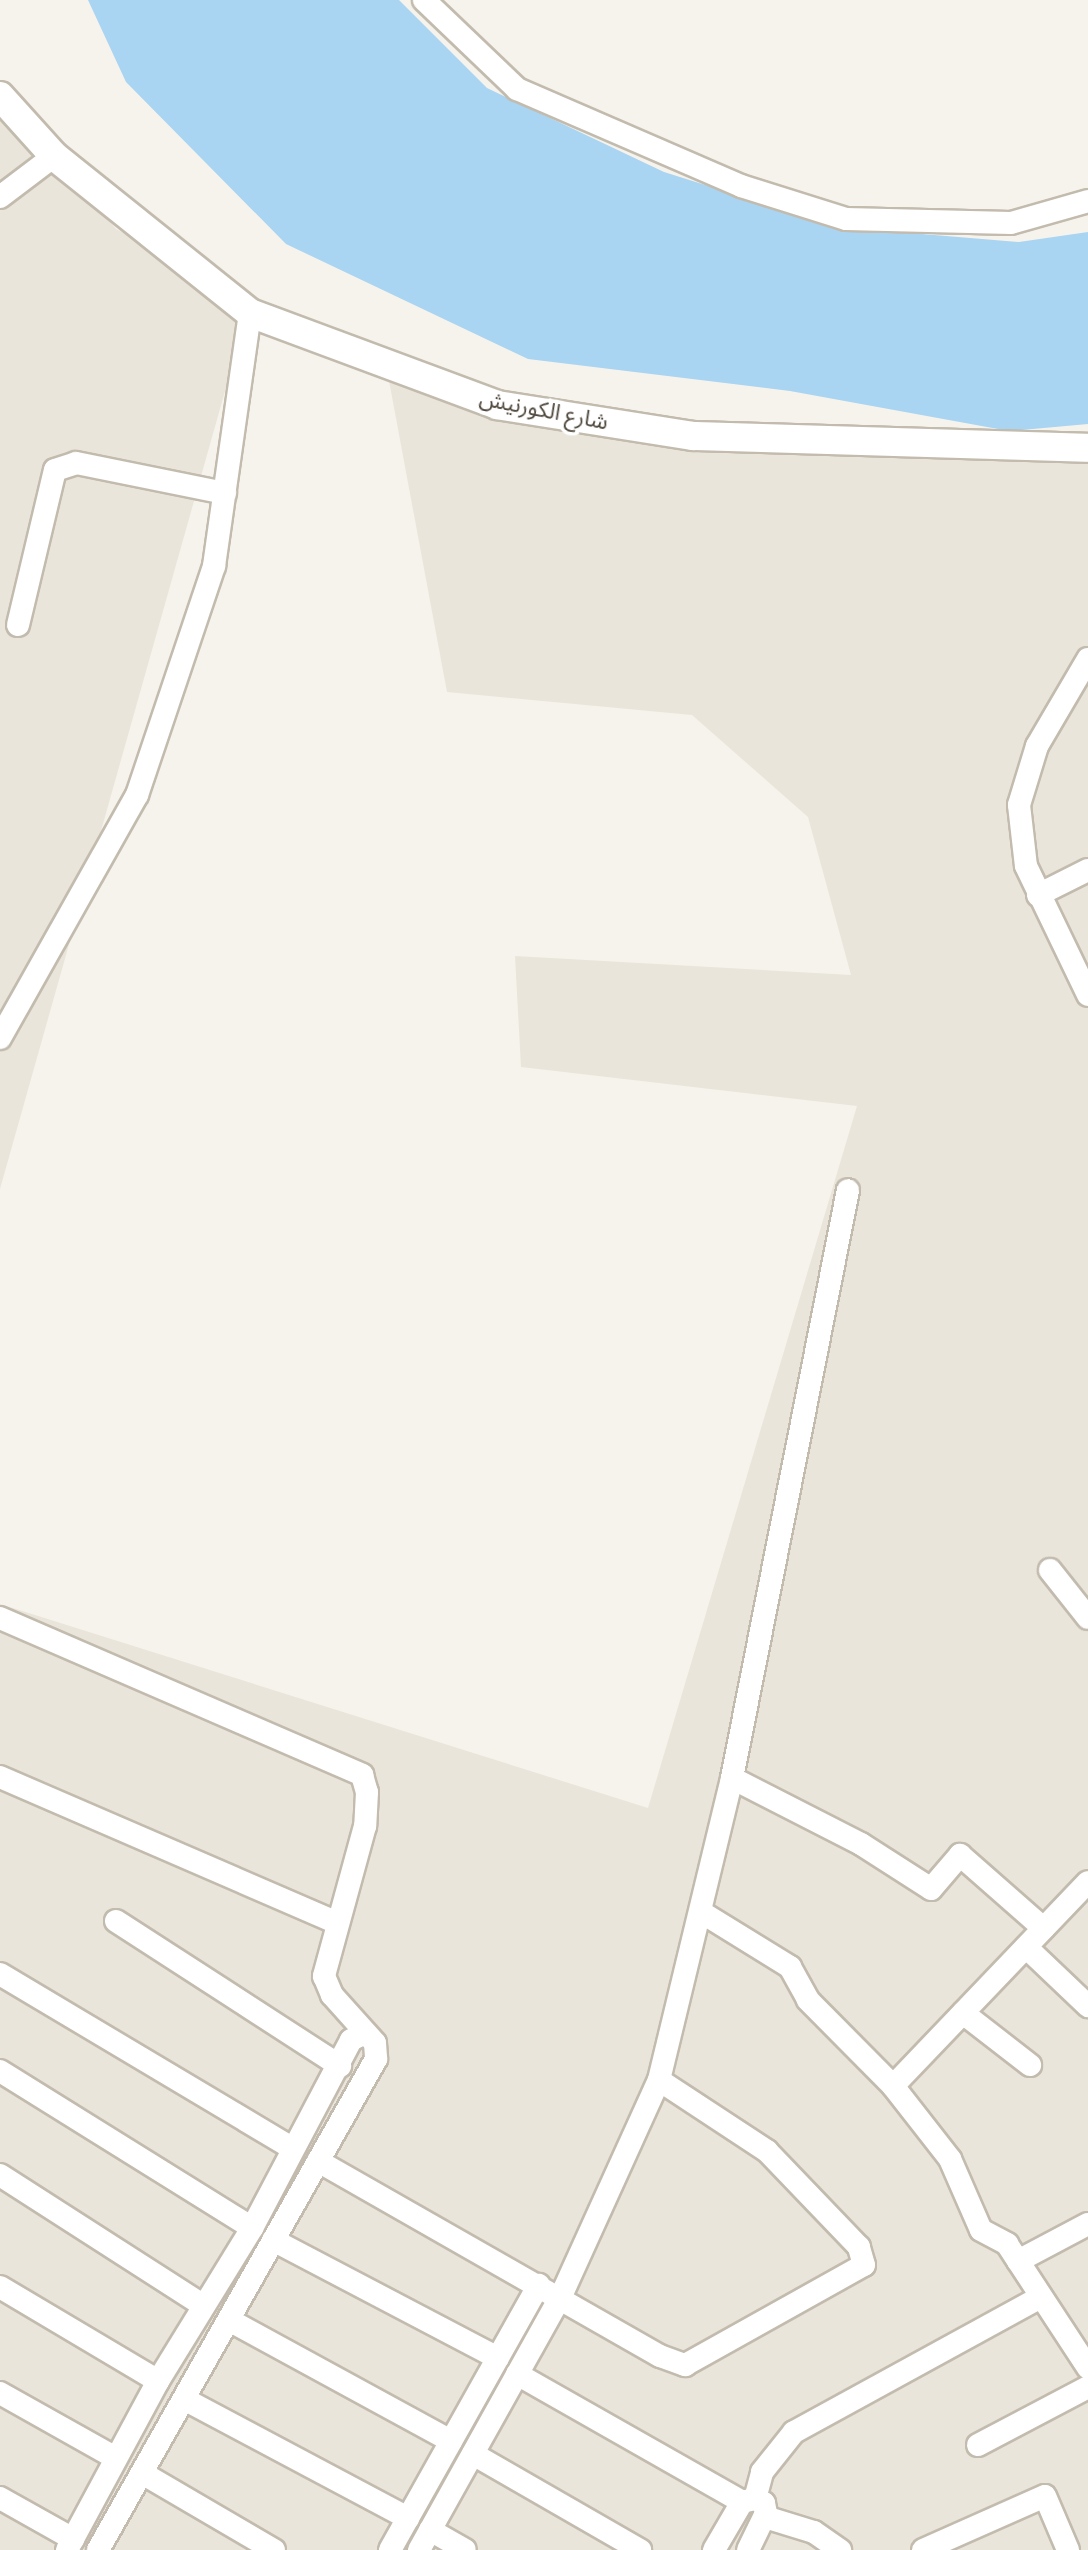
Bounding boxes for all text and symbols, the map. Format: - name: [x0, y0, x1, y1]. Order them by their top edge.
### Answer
- street label: شارع الكورنيش: [477, 384, 611, 434]

